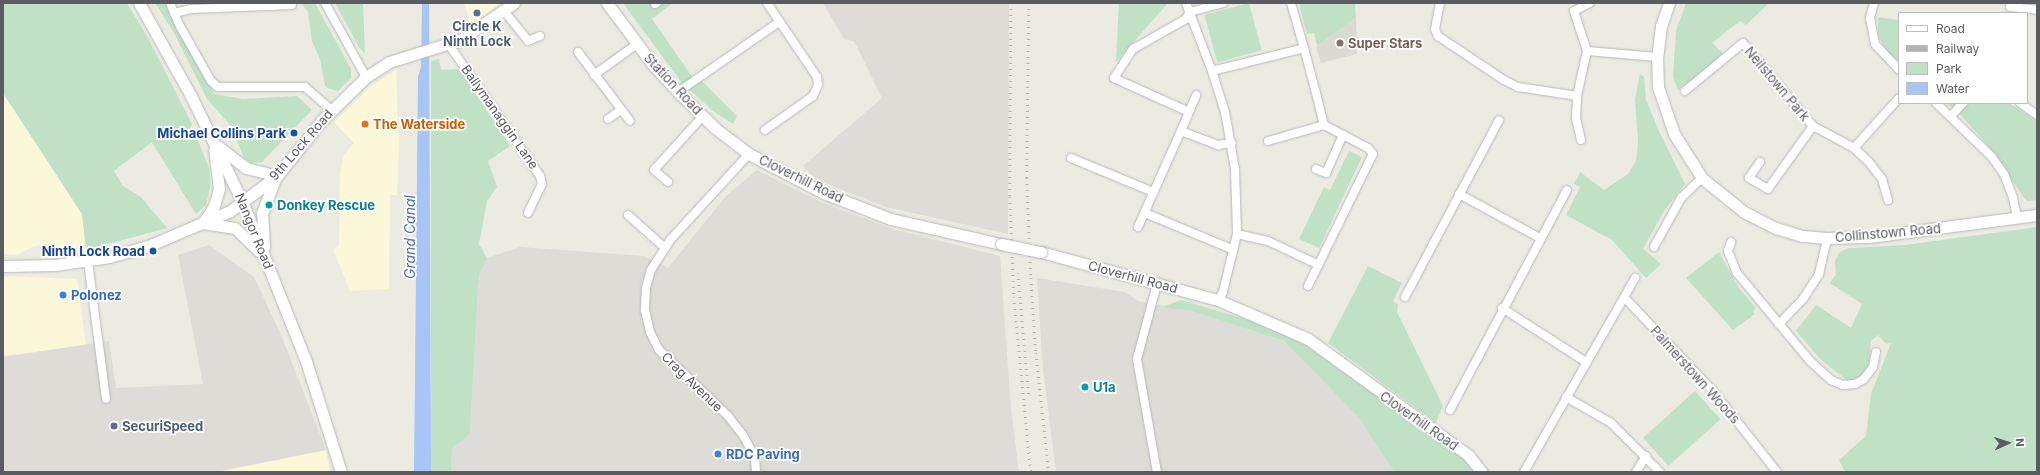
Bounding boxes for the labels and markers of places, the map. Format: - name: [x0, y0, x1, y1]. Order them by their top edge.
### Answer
- marker: Circle K Ninth Lock: [472, 8, 482, 18]
- place label: Circle K Ninth Lock: [443, 19, 511, 50]
- place label: Super Stars: [1348, 35, 1422, 51]
- marker: Super Stars: [1335, 38, 1345, 48]
- place label: The Waterside: [373, 116, 465, 132]
- marker: The Waterside: [360, 119, 370, 129]
- place label: Michael Collins Park: [157, 125, 286, 141]
- marker: Michael Collins Park: [289, 128, 299, 138]
- place label: Donkey Rescue: [277, 197, 375, 213]
- marker: Donkey Rescue: [264, 200, 274, 210]
- place label: Ninth Lock Road: [42, 243, 145, 259]
- marker: Ninth Lock Road: [148, 246, 158, 256]
- place label: Polonez: [71, 287, 122, 303]
- marker: Polonez: [58, 290, 68, 300]
- place label: U1a: [1093, 379, 1116, 395]
- marker: U1a: [1080, 382, 1090, 392]
- place label: SecuriSpeed: [122, 418, 203, 434]
- marker: SecuriSpeed: [109, 421, 119, 431]
- place label: RDC Paving: [726, 446, 800, 462]
- marker: RDC Paving: [713, 449, 723, 459]

